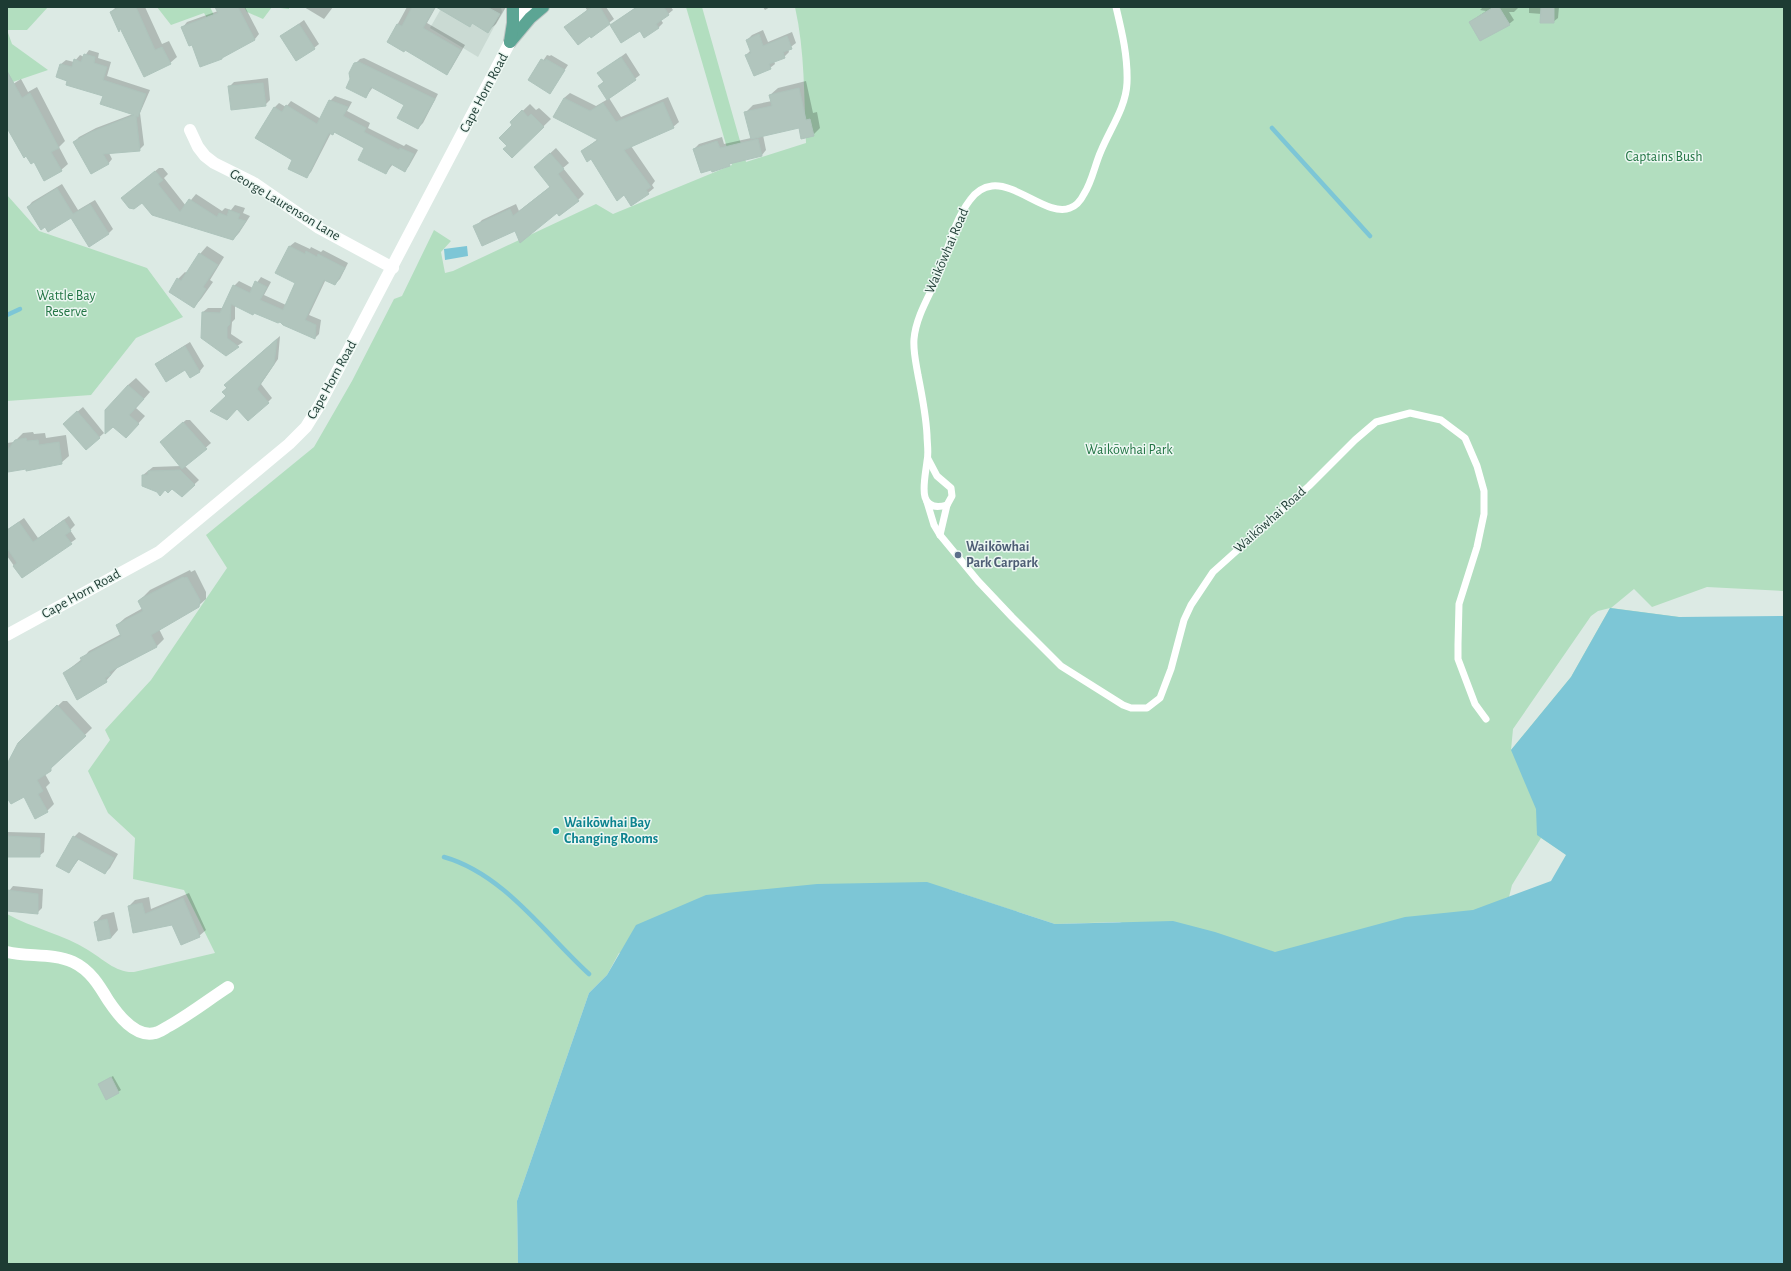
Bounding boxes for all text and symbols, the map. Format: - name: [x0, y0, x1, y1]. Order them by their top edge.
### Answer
- street label: Cape Horn Road: [457, 51, 511, 135]
- park label: Captains Bush: [1625, 150, 1703, 164]
- street label: George Laurenson Lane: [227, 167, 343, 243]
- street label: Waikōwhai Road: [923, 206, 971, 296]
- park label: Wattle Bay Reserve: [36, 289, 96, 319]
- street label: Cape Horn Road: [305, 338, 359, 422]
- park label: Waikōwhai Park: [1085, 443, 1173, 457]
- street label: Waikōwhai Road: [1231, 484, 1309, 556]
- place label: Waikōwhai Park Carpark: [966, 540, 1038, 570]
- marker: Waikōwhai Park Carpark: [953, 550, 963, 560]
- street label: Cape Horn Road: [39, 567, 123, 621]
- place label: Waikōwhai Bay Changing Rooms: [564, 816, 658, 846]
- marker: Waikōwhai Bay Changing Rooms: [551, 826, 561, 836]

